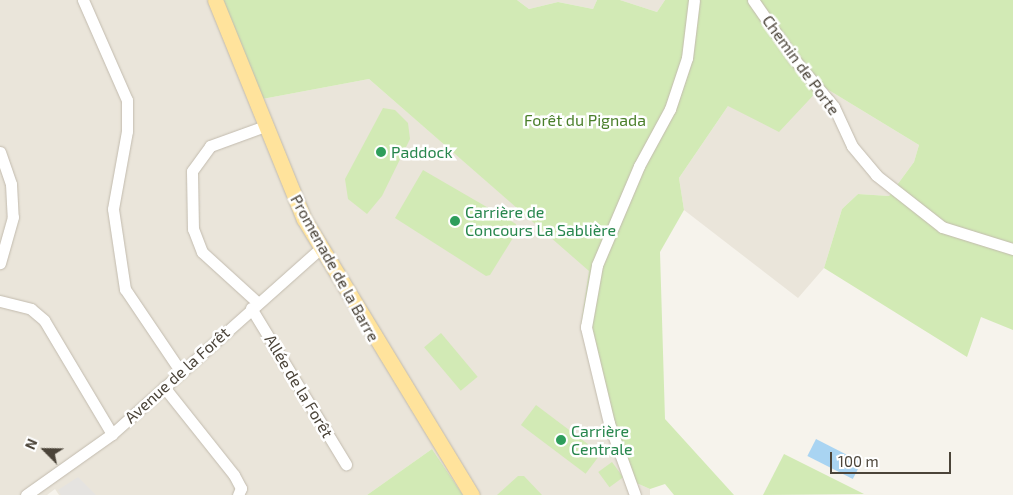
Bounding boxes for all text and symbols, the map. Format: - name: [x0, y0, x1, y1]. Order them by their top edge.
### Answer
- street label: Chemin de Porte: [758, 11, 844, 119]
- park label: Forêt du Pignada: [524, 110, 646, 130]
- place label: Paddock: [391, 142, 453, 162]
- marker: Paddock: [375, 146, 387, 158]
- street label: Promenade de la Barre: [287, 191, 383, 345]
- place label: Carrière de Concours La Sablière: [465, 202, 616, 240]
- marker: Carrière de Concours La Sablière: [449, 215, 461, 227]
- street label: Avenue de la Forêt: [121, 323, 233, 427]
- street label: Allée de la Forêt: [261, 331, 337, 441]
- place label: Carrière Centrale: [571, 421, 633, 459]
- north arrow: [20, 425, 70, 475]
- marker: Carrière Centrale: [555, 434, 567, 446]
- text: N: [21, 436, 41, 452]
- scale bar: [833, 442, 954, 474]
- text: 100 m: [838, 452, 879, 470]

